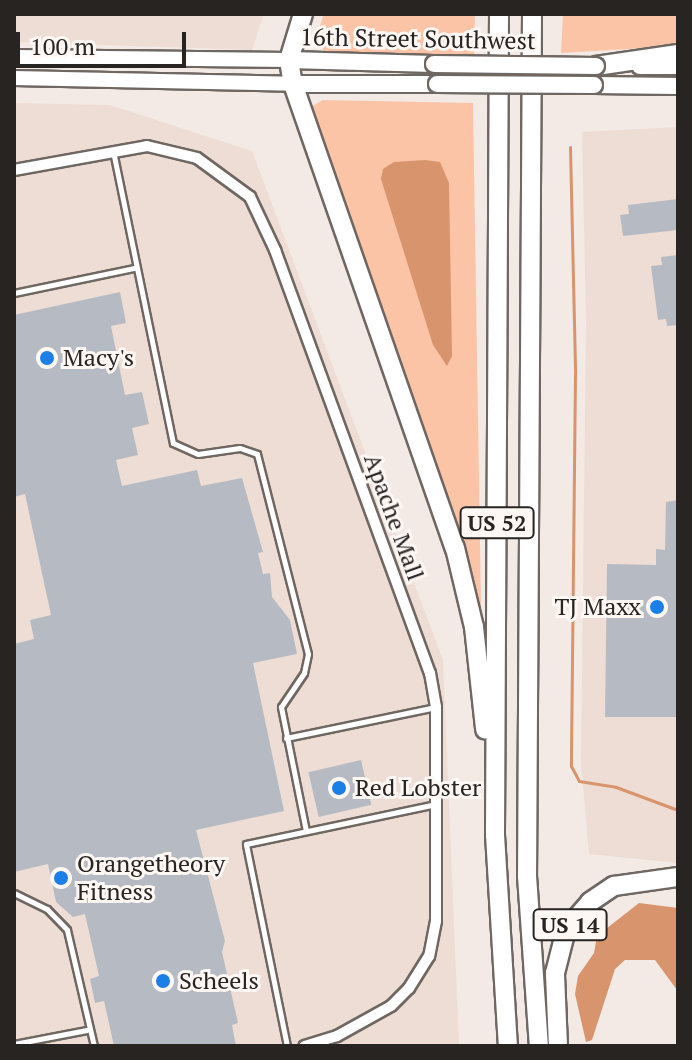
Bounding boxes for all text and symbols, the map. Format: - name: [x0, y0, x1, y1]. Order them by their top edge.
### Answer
- scale bar: [20, 16, 190, 66]
- street label: 16th Street Southwest: [300, 23, 536, 55]
- text: 100 m: [30, 30, 95, 62]
- place label: Macy's: [63, 344, 134, 372]
- marker: Macy's: [38, 349, 56, 367]
- street label: Apache Mall: [358, 450, 430, 584]
- road number: US 52: [459, 505, 535, 541]
- place label: TJ Maxx: [554, 593, 641, 621]
- marker: TJ Maxx: [648, 598, 666, 616]
- place label: Red Lobster: [355, 774, 481, 802]
- marker: Red Lobster: [330, 779, 348, 797]
- place label: Orangetheory Fitness: [77, 850, 225, 906]
- marker: Orangetheory Fitness: [52, 869, 70, 887]
- road number: US 14: [532, 907, 608, 943]
- place label: Scheels: [179, 967, 259, 995]
- marker: Scheels: [154, 972, 172, 990]

